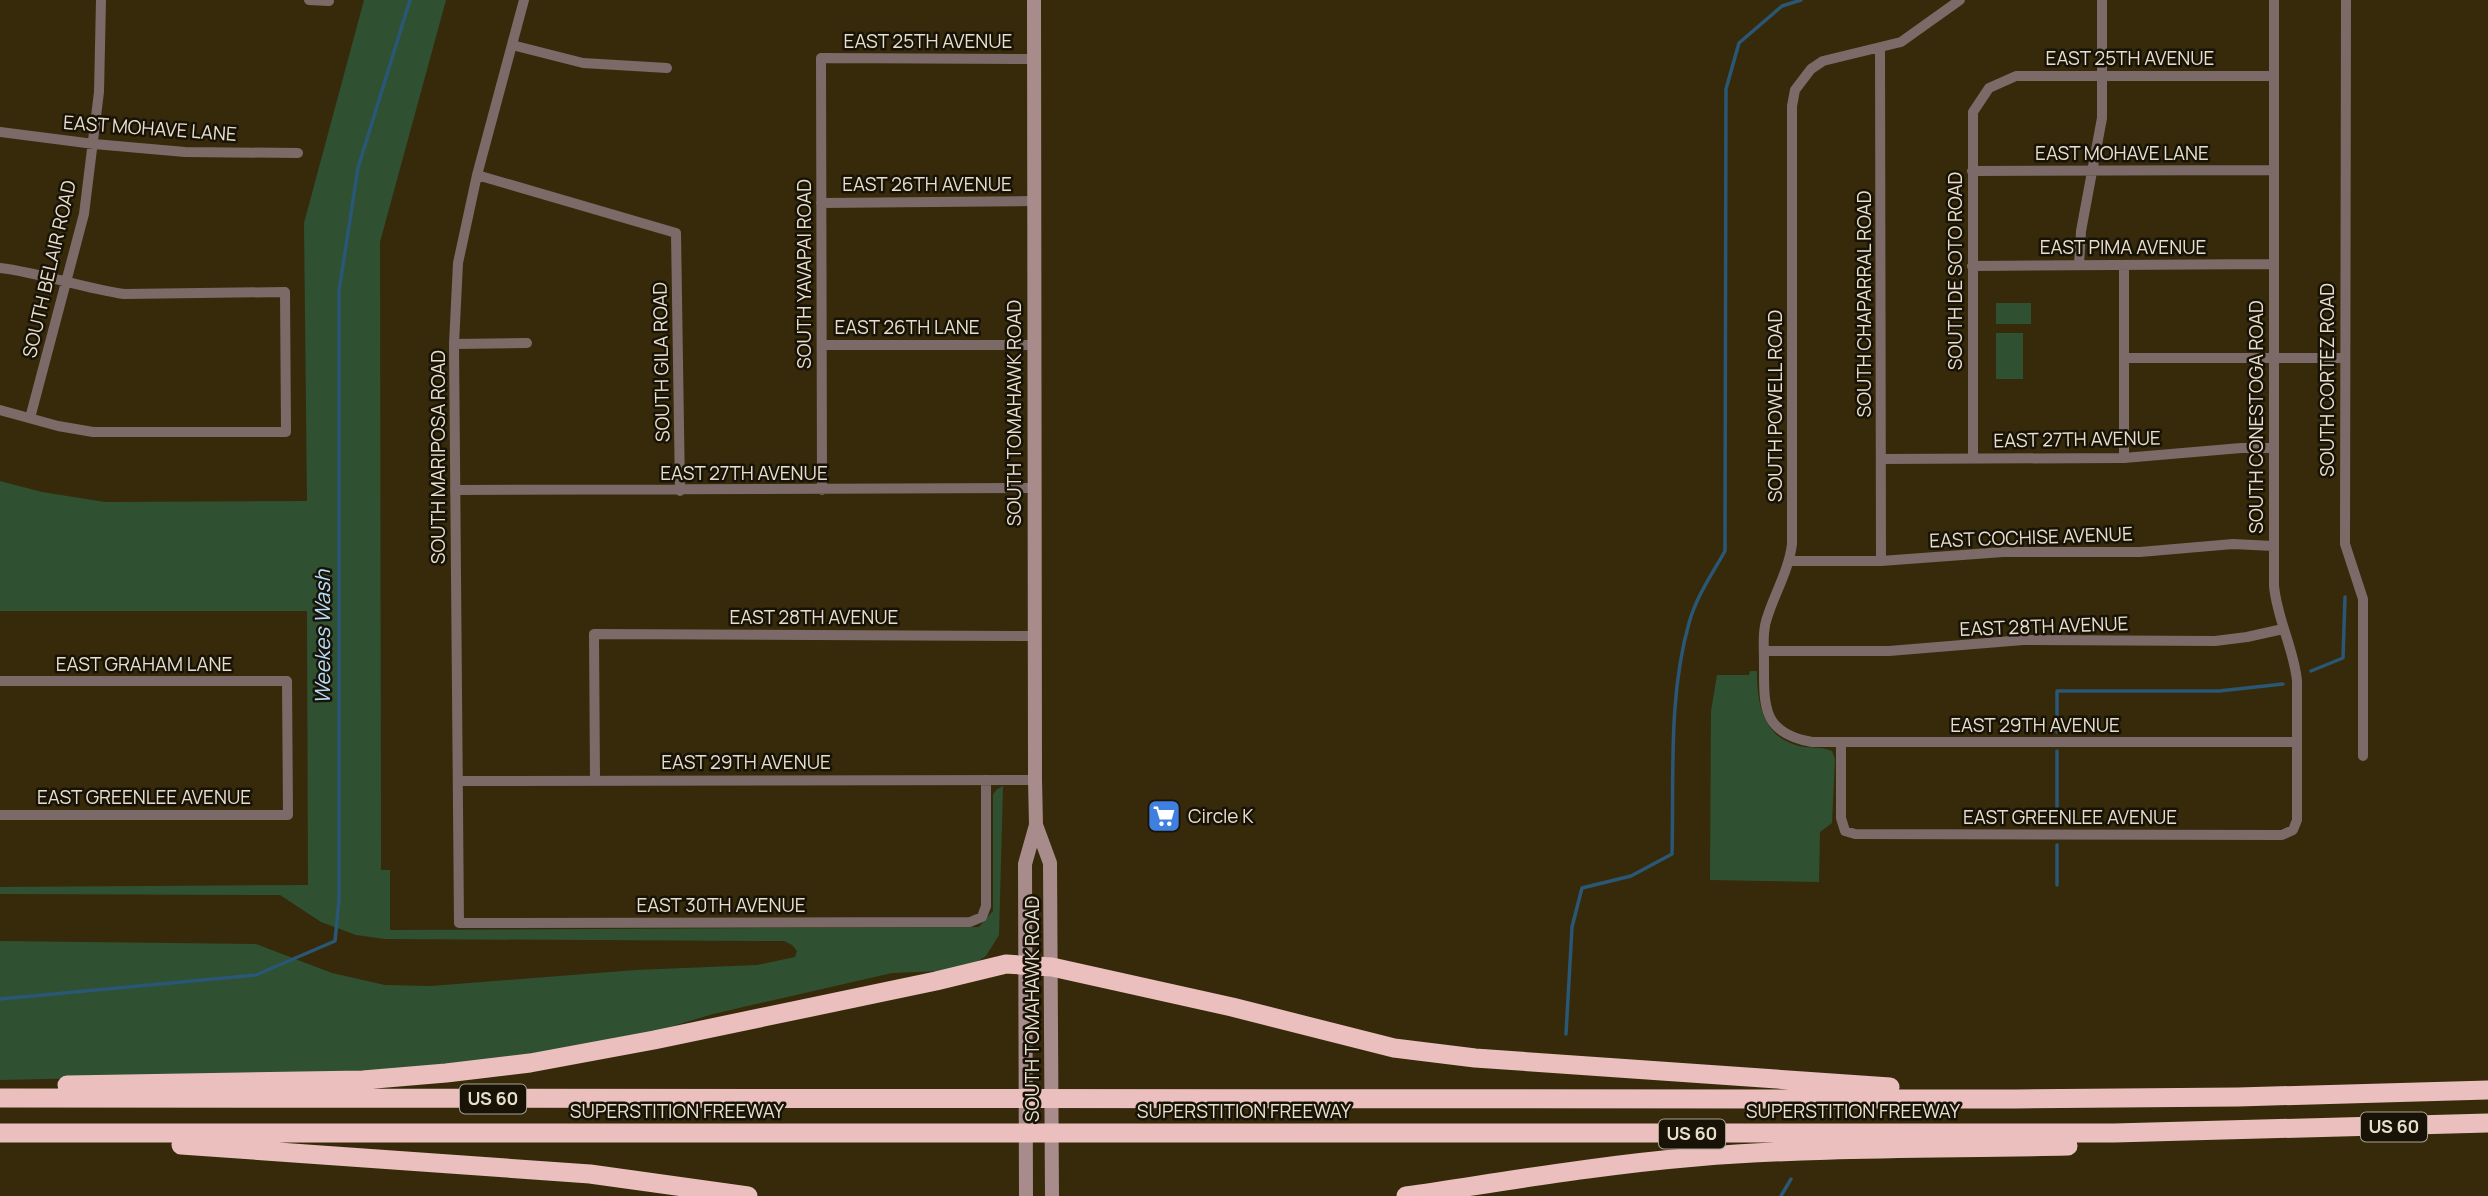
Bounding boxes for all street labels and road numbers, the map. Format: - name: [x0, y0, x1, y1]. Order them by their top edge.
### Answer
- street label: EAST 25TH AVENUE: [844, 28, 1012, 54]
- street label: EAST 25TH AVENUE: [2046, 45, 2214, 71]
- street label: EAST MOHAVE LANE: [62, 109, 238, 147]
- street label: EAST MOHAVE LANE: [2035, 140, 2209, 166]
- street label: EAST 26TH AVENUE: [842, 171, 1012, 197]
- street label: SOUTH DE SOTO ROAD: [1942, 172, 1968, 370]
- street label: SOUTH BELAIR ROAD: [16, 178, 82, 360]
- street label: SOUTH YAVAPAI ROAD: [791, 179, 817, 369]
- street label: SOUTH CHAPARRAL ROAD: [1851, 191, 1877, 417]
- street label: EAST PIMA AVENUE: [2040, 234, 2206, 260]
- street label: SOUTH GILA ROAD: [647, 282, 675, 442]
- street label: SOUTH CORTEZ ROAD: [2314, 283, 2340, 477]
- street label: SOUTH TOMAHAWK ROAD: [1001, 300, 1027, 526]
- street label: SOUTH CONESTOGA ROAD: [2243, 300, 2269, 534]
- street label: SOUTH POWELL ROAD: [1762, 310, 1788, 502]
- street label: EAST 26TH LANE: [834, 314, 980, 340]
- street label: SOUTH MARIPOSA ROAD: [425, 350, 451, 564]
- street label: EAST 27TH AVENUE: [1993, 425, 2161, 453]
- street label: EAST 27TH AVENUE: [660, 460, 828, 486]
- street label: EAST COCHISE AVENUE: [1929, 520, 2133, 554]
- street label: EAST 28TH AVENUE: [730, 604, 898, 630]
- street label: EAST 28TH AVENUE: [1959, 610, 2129, 642]
- street label: EAST GRAHAM LANE: [56, 651, 232, 677]
- street label: EAST 29TH AVENUE: [1950, 712, 2120, 738]
- street label: EAST 29TH AVENUE: [661, 749, 831, 775]
- street label: EAST GREENLEE AVENUE: [37, 784, 251, 810]
- street label: EAST GREENLEE AVENUE: [1963, 804, 2177, 830]
- street label: EAST 30TH AVENUE: [636, 892, 806, 918]
- street label: SOUTH TOMAHAWK ROAD: [1019, 896, 1045, 1122]
- road number: US 60: [460, 1084, 526, 1114]
- street label: SUPERSTITION FREEWAY: [570, 1098, 785, 1124]
- street label: SUPERSTITION FREEWAY: [1137, 1098, 1352, 1124]
- street label: SUPERSTITION FREEWAY: [1746, 1098, 1961, 1124]
- road number: US 60: [2361, 1112, 2427, 1142]
- road number: US 60: [1659, 1120, 1725, 1148]

